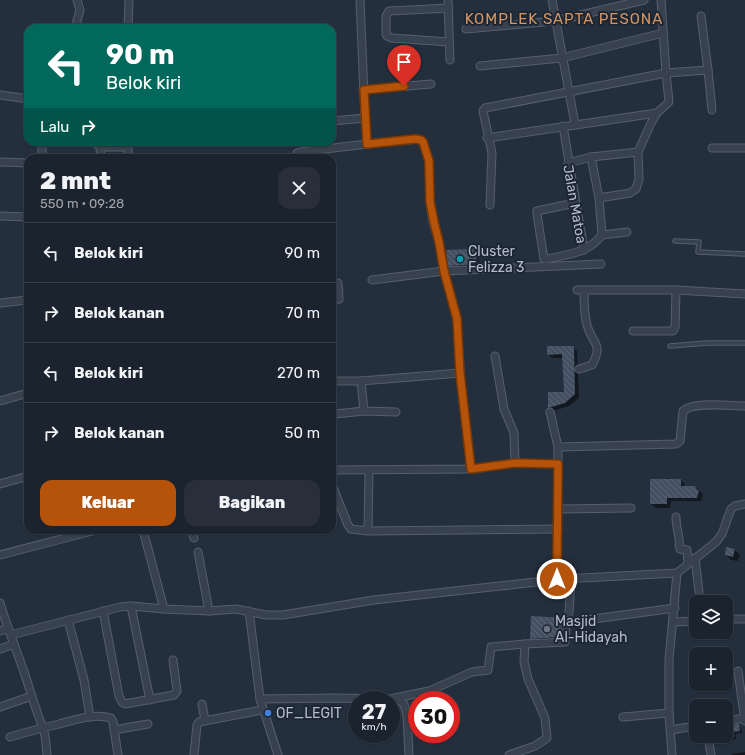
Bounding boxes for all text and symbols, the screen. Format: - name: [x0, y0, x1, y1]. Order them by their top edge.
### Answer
- district label: KOMPLEK SAPTA PESONA: [465, 10, 663, 28]
- text: 90 m: [106, 38, 175, 71]
- icon: left: [40, 40, 92, 92]
- pin: [387, 45, 421, 86]
- icon: arrive: [393, 51, 415, 73]
- text: Belok kiri: [106, 72, 181, 94]
- icon: right: [77, 116, 99, 138]
- text: Lalu: [40, 118, 69, 136]
- street label: Jalan Matoa: [559, 163, 590, 245]
- text: 2 mnt: [40, 167, 111, 195]
- button: close: [278, 167, 320, 209]
- text: 550 m · 09:28: [40, 196, 124, 211]
- icon: left: [40, 242, 62, 264]
- place label: Cluster Felizza 3: [468, 243, 524, 276]
- text: Belok kiri: [74, 244, 143, 262]
- text: 90 m: [285, 244, 320, 262]
- marker: Cluster Felizza 3: [455, 254, 465, 264]
- icon: right: [40, 302, 62, 324]
- text: Belok kanan: [74, 304, 164, 322]
- text: 70 m: [286, 304, 320, 322]
- icon: left: [40, 362, 62, 384]
- text: Belok kiri: [74, 364, 143, 382]
- text: 270 m: [277, 364, 320, 382]
- icon: right: [40, 422, 62, 444]
- text: Belok kanan: [74, 424, 164, 442]
- text: 50 m: [285, 424, 320, 442]
- button: Keluar: [40, 480, 176, 526]
- button: Bagikan: [184, 480, 320, 526]
- position arrow: [536, 558, 578, 600]
- map controls: [689, 595, 733, 743]
- button: layers: [689, 595, 733, 639]
- place label: Masjid Al-Hidayah: [555, 613, 627, 646]
- marker: Masjid Al-Hidayah: [542, 624, 552, 634]
- button: +: [689, 647, 733, 691]
- speed limit sign: 30: [408, 691, 460, 743]
- button: −: [689, 699, 733, 743]
- text: 27: [362, 700, 386, 724]
- place label: OF_LEGIT: [276, 705, 342, 722]
- marker: OF_LEGIT: [263, 708, 273, 718]
- text: km/h: [362, 721, 386, 733]

